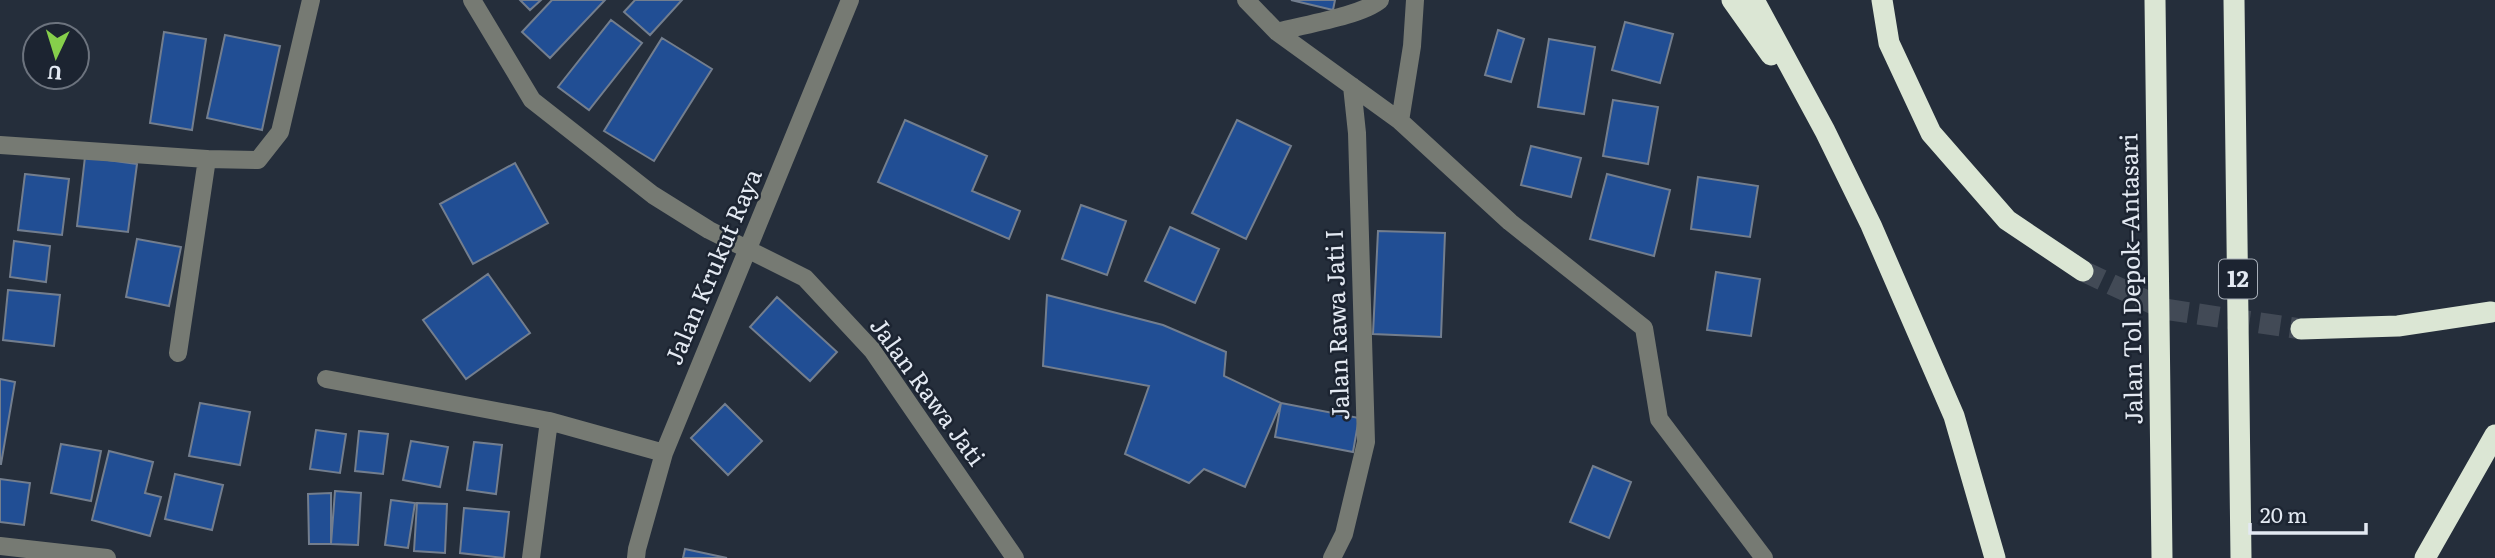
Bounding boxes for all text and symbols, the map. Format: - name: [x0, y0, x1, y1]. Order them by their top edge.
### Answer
- north arrow: [21, 21, 91, 91]
- text: U: [46, 59, 63, 88]
- street label: Jalan Tol Depok–Antasari: [2109, 133, 2150, 425]
- street label: Jalan Krukut Raya: [655, 163, 769, 369]
- street label: Jalan Rawa Jati I: [1315, 229, 1356, 421]
- road number: 12: [2219, 260, 2257, 298]
- street label: Jalan Rawa Jati: [863, 309, 995, 472]
- scale bar: [2250, 491, 2366, 536]
- text: 20 m: [2260, 498, 2307, 529]

